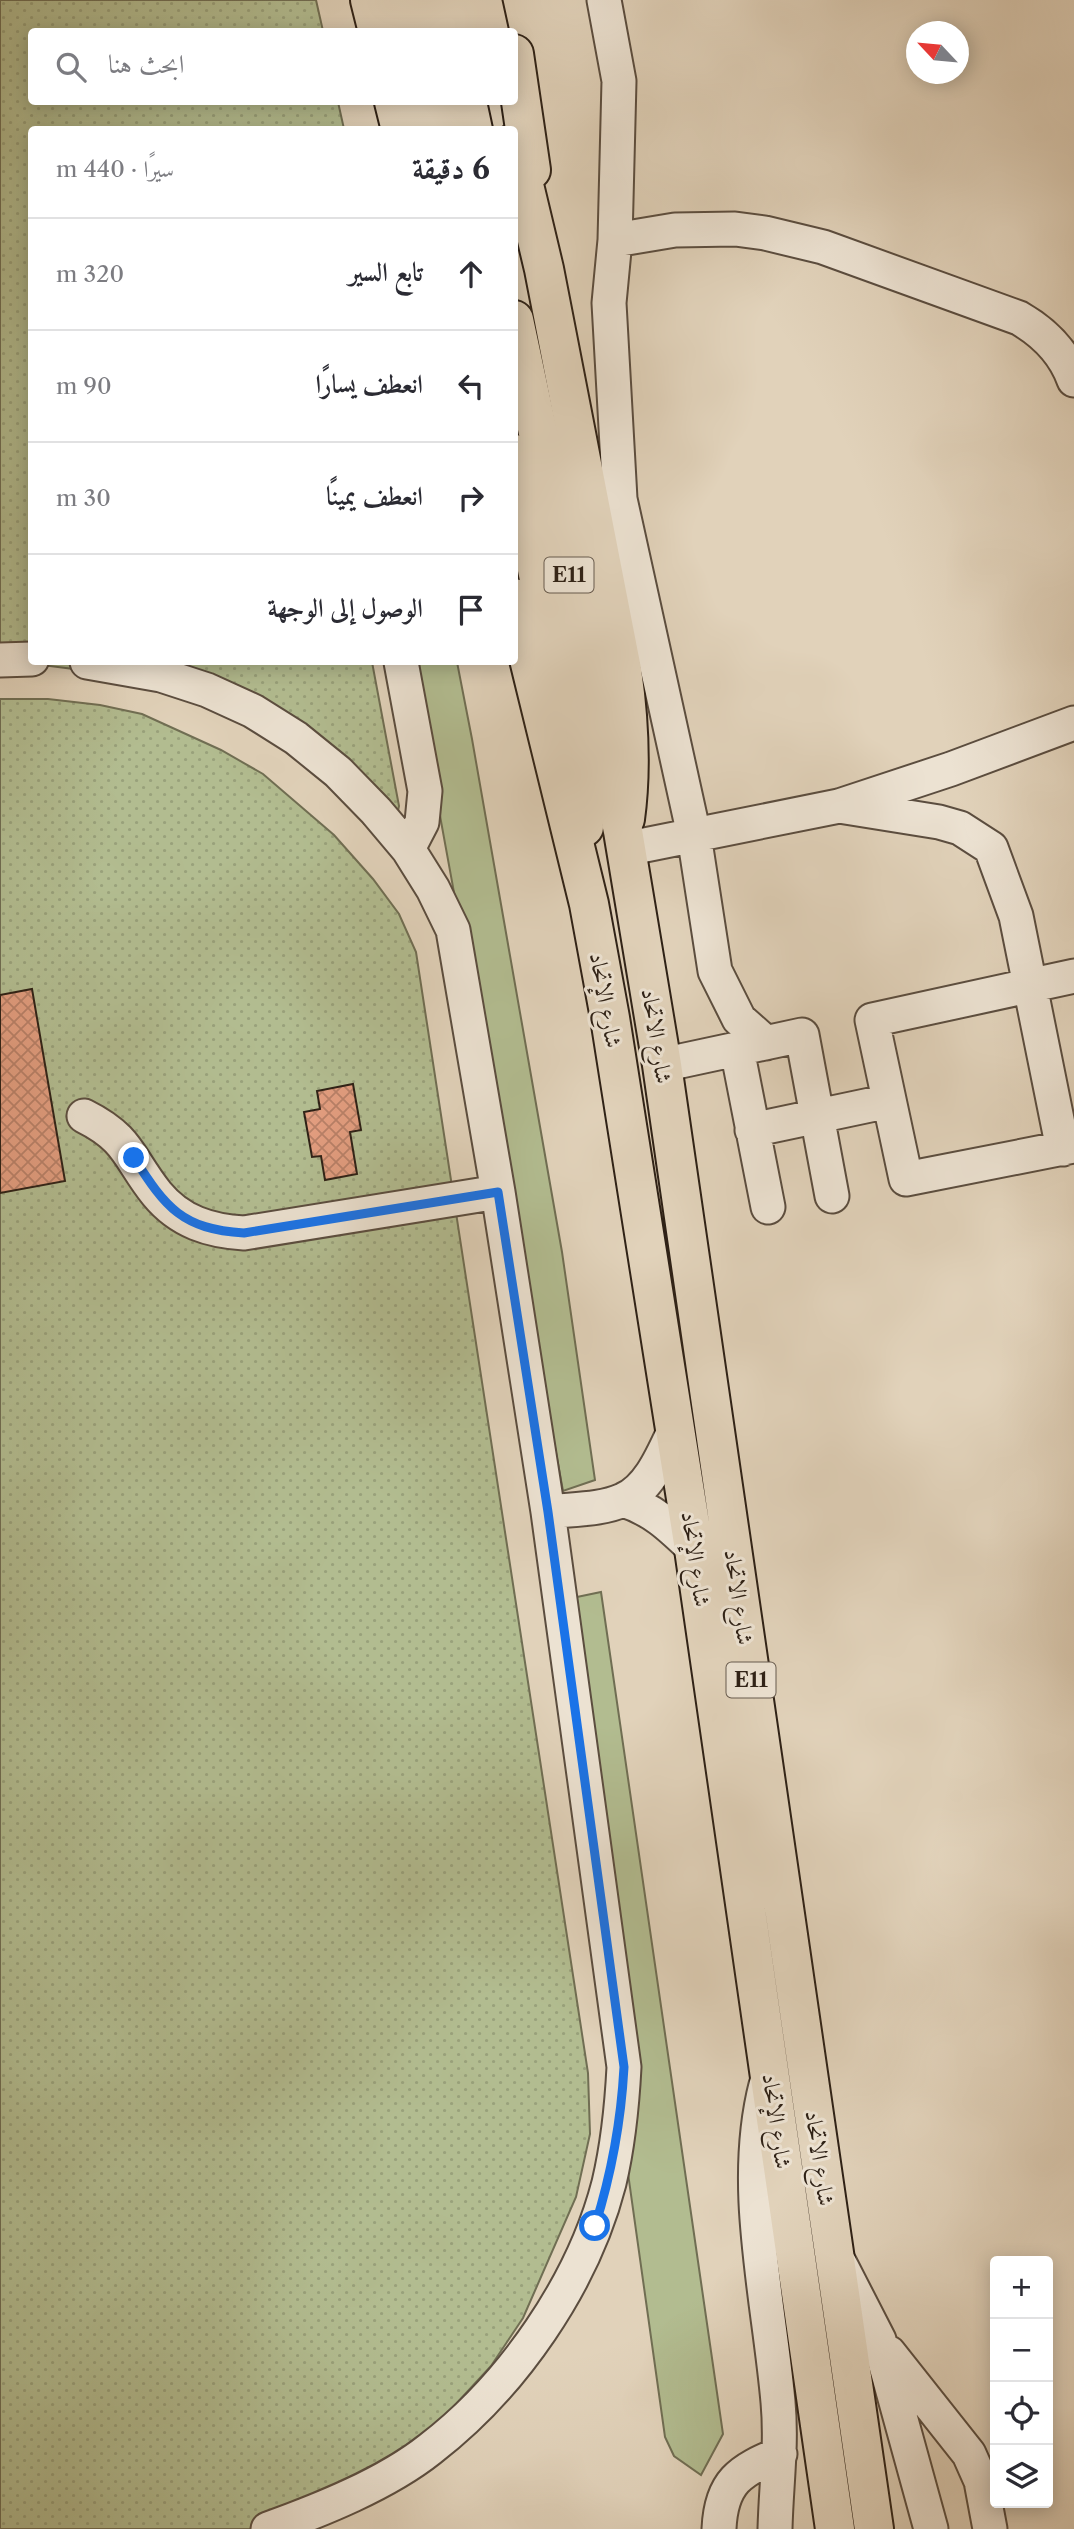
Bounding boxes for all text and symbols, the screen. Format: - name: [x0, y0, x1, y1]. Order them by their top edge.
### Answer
- north arrow: [906, 21, 969, 84]
- search box: [28, 28, 518, 105]
- icon: search: [52, 48, 90, 86]
- text: ابحث هنا: [108, 48, 184, 80]
- text: 6 دقيقة: [412, 150, 490, 187]
- text: سيرًا · 440 m: [56, 155, 174, 183]
- icon: ahead: [452, 255, 490, 293]
- text: تابع السير: [349, 256, 423, 288]
- text: 320 m: [56, 260, 124, 288]
- icon: left: [452, 367, 490, 405]
- text: انعطف يسارًا: [315, 368, 423, 400]
- text: 90 m: [56, 372, 112, 400]
- icon: right: [452, 479, 490, 517]
- text: انعطف يمينًا: [326, 480, 423, 512]
- text: 30 m: [56, 484, 111, 512]
- road number: E11: [544, 558, 594, 592]
- icon: arrive: [452, 591, 490, 629]
- text: الوصول إلى الوجهة: [268, 592, 423, 624]
- street label: شارع الإتحاد: [578, 950, 628, 1051]
- street label: شارع الاتحاد: [630, 986, 678, 1087]
- route end: [118, 1142, 149, 1173]
- street label: شارع الإتحاد: [670, 1509, 717, 1609]
- street label: شارع الاتحاد: [713, 1547, 760, 1647]
- road number: E11: [726, 1662, 776, 1698]
- street label: شارع الإتحاد: [751, 2071, 798, 2171]
- street label: شارع الاتحاد: [794, 2108, 841, 2208]
- route start: [579, 2210, 610, 2241]
- map controls: [990, 2256, 1053, 2508]
- button: +: [990, 2256, 1053, 2319]
- button: −: [990, 2319, 1053, 2382]
- button: locate: [990, 2382, 1053, 2445]
- button: layers: [990, 2445, 1053, 2508]

